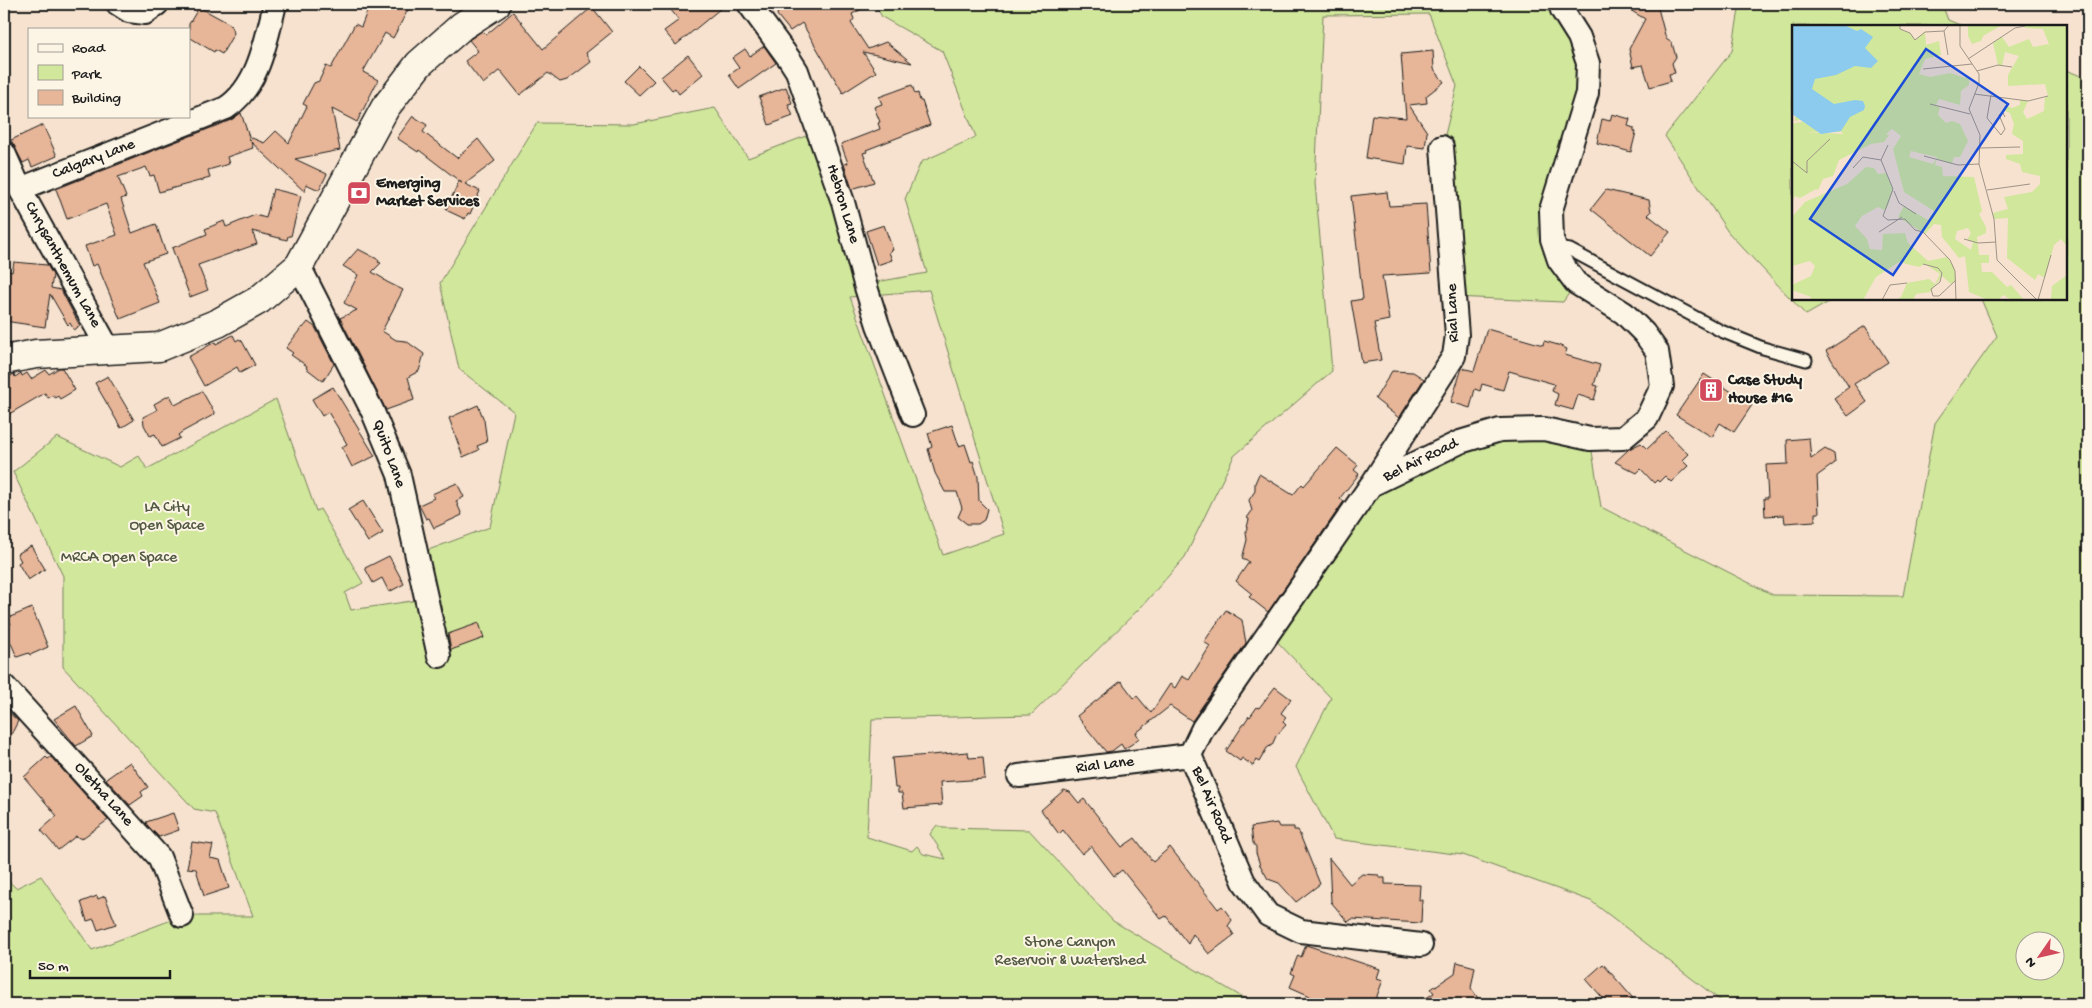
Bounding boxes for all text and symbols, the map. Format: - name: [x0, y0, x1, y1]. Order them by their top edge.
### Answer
- inset map: [1792, 25, 2067, 300]
- legend: [28, 28, 190, 118]
- text: Road: [72, 40, 106, 58]
- text: Park: [71, 66, 102, 84]
- text: Building: [71, 90, 121, 108]
- street label: Calgary Lane: [50, 135, 139, 184]
- street label: Hebron Lane: [821, 162, 863, 247]
- place label: Emerging Market Services: [376, 175, 480, 212]
- bank icon: Emerging Market Services: [346, 180, 372, 206]
- street label: Chrysanthemum Lane: [19, 199, 105, 332]
- street label: Rial Lane: [1443, 283, 1465, 343]
- place label: Case Study House #16: [1727, 372, 1802, 409]
- building icon: Case Study House #16: [1698, 377, 1724, 403]
- street label: Quito Lane: [367, 417, 409, 491]
- street label: Bel Air Road: [1380, 434, 1463, 488]
- park label: LA City Open Space: [129, 499, 205, 536]
- park label: MRCA Open Space: [61, 549, 178, 568]
- street label: Rial Lane: [1075, 753, 1136, 779]
- street label: Oletha Lane: [69, 759, 137, 832]
- street label: Bel Air Road: [1186, 763, 1236, 848]
- north arrow: [2014, 930, 2064, 980]
- park label: Stone Canyon Reservoir & Watershed: [995, 934, 1147, 971]
- scale bar: [30, 948, 170, 980]
- text: N: [2022, 953, 2041, 970]
- text: 50 m: [38, 958, 69, 976]

